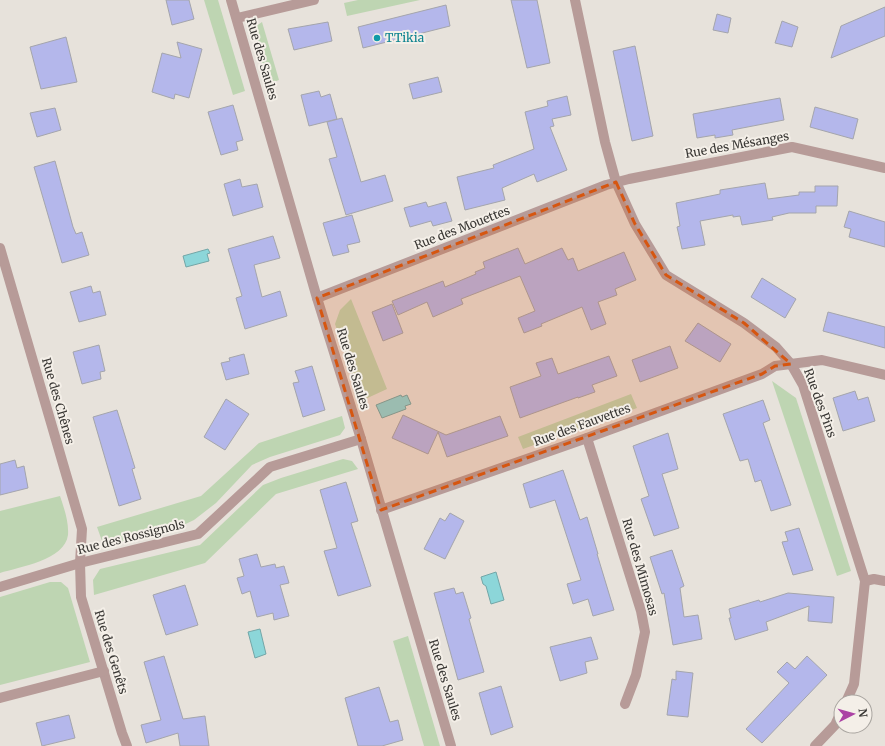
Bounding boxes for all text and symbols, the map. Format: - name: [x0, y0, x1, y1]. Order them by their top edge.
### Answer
- street label: Rue des Saules: [244, 16, 281, 102]
- place label: TTikia: [385, 30, 425, 45]
- marker: TTikia: [372, 33, 382, 43]
- street label: Rue des Mésanges: [684, 128, 790, 161]
- street label: Rue des Mouettes: [412, 202, 512, 253]
- street label: Rue des Saules: [334, 326, 373, 411]
- street label: Rue des Chênes: [39, 356, 78, 446]
- street label: Rue des Pins: [801, 366, 840, 440]
- street label: Rue des Fauvettes: [531, 400, 632, 449]
- street label: Rue des Rossignols: [76, 516, 186, 557]
- street label: Rue des Mimosas: [619, 517, 662, 617]
- street label: Rue des Genêts: [92, 608, 131, 696]
- street label: Rue des Saules: [426, 637, 465, 722]
- north arrow: [833, 694, 873, 734]
- text: N: [856, 708, 870, 718]

